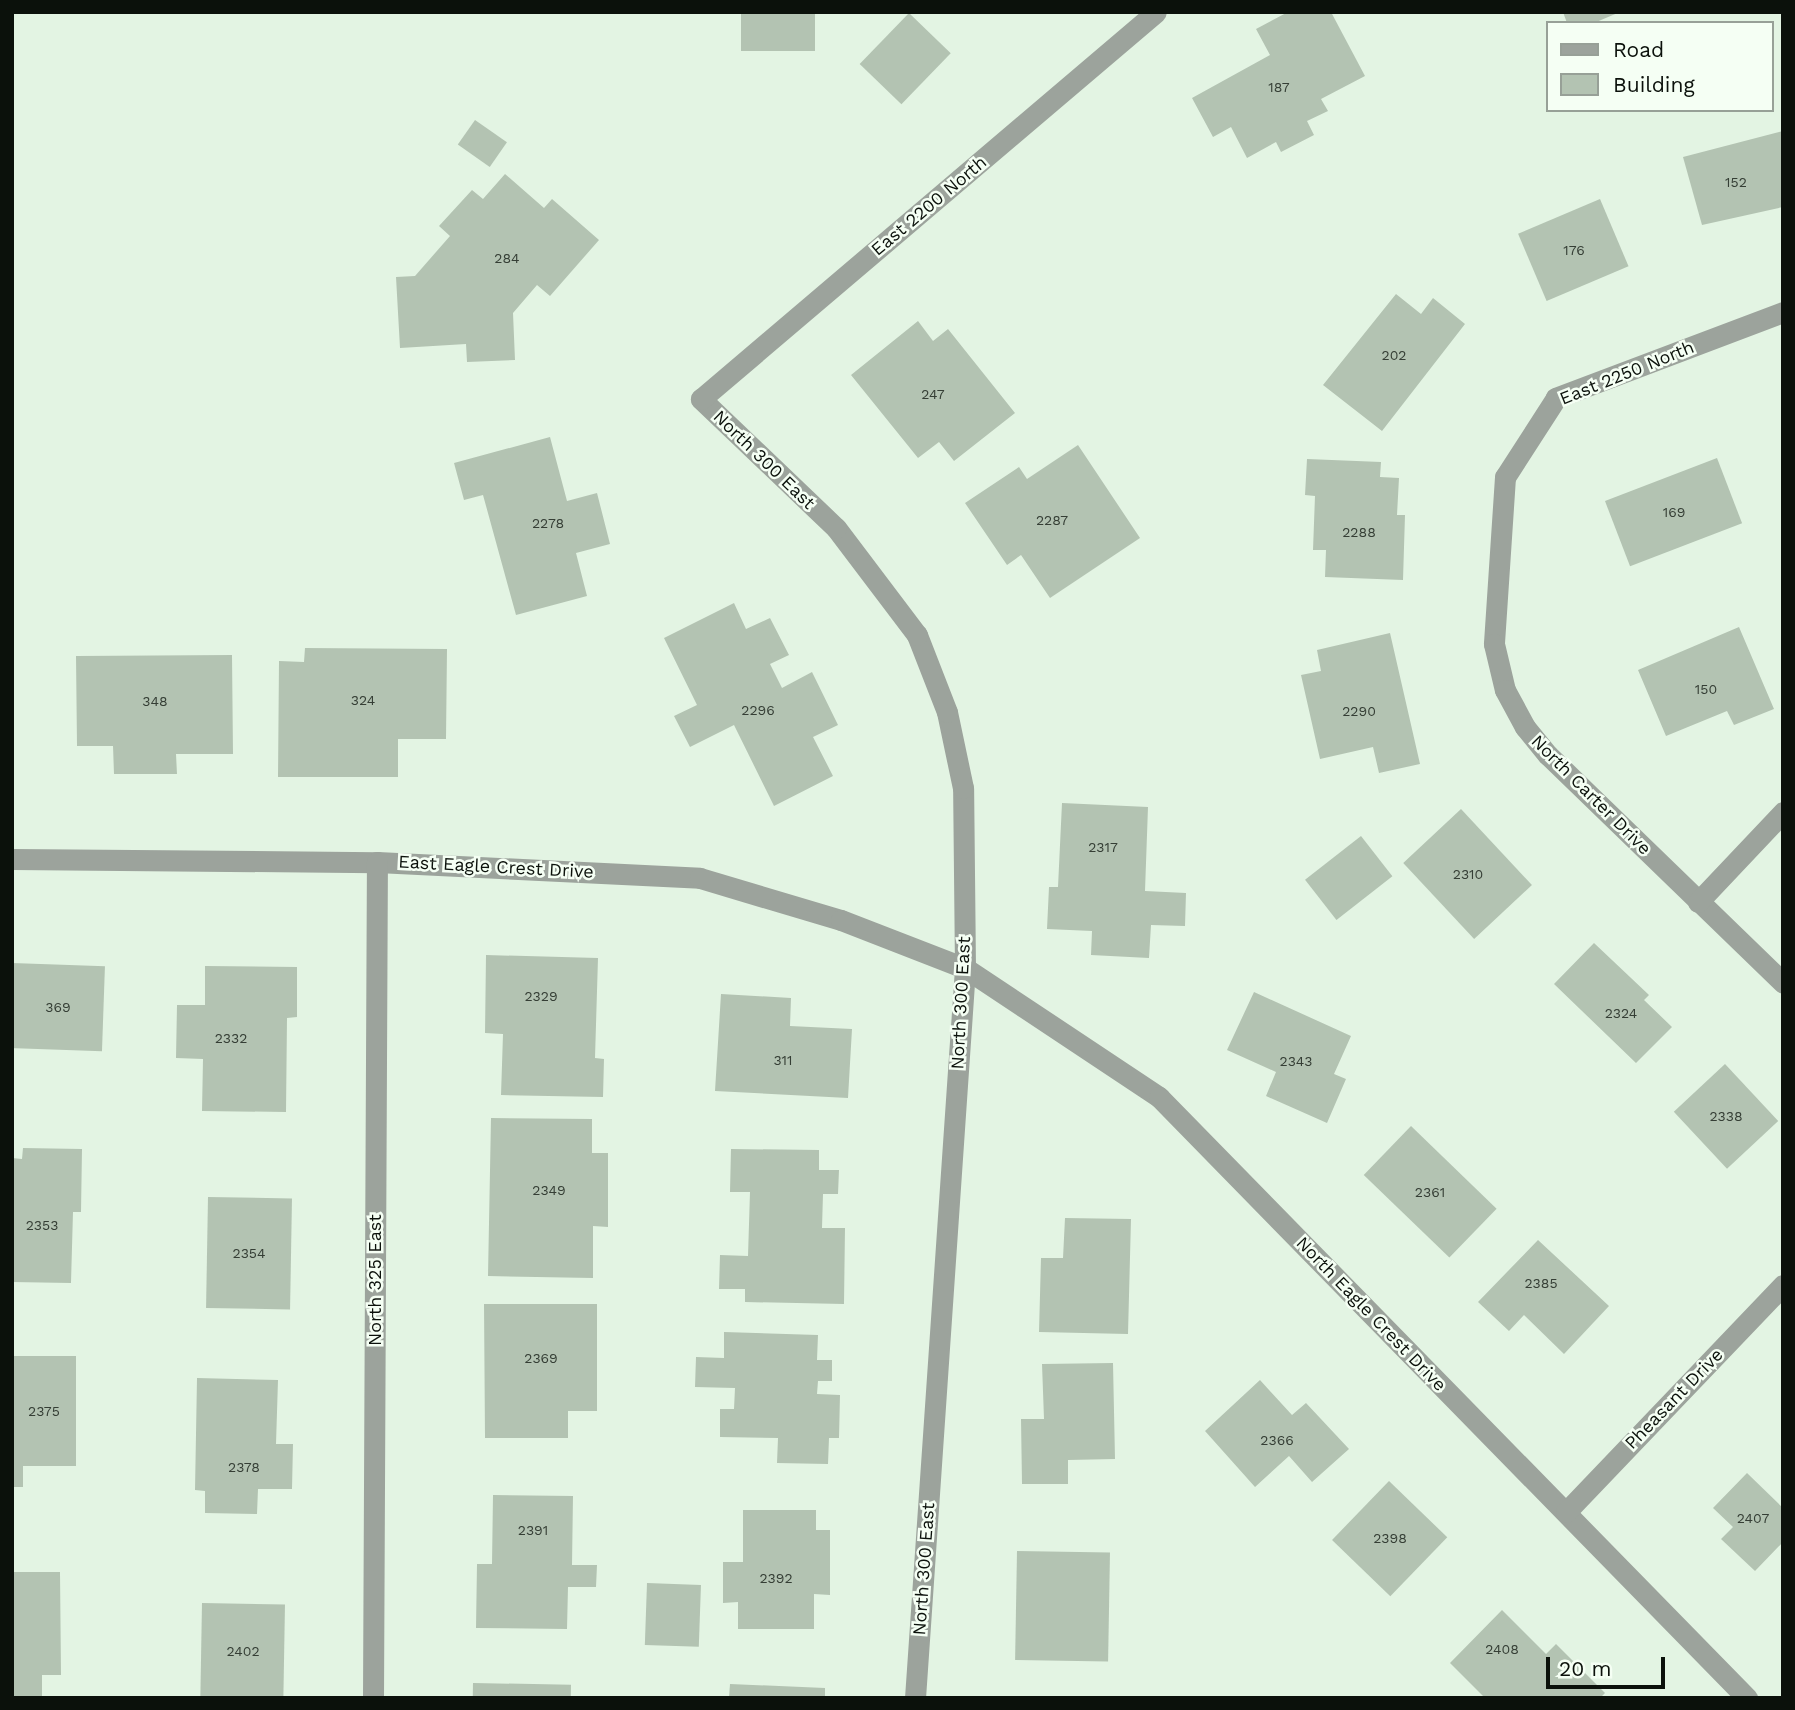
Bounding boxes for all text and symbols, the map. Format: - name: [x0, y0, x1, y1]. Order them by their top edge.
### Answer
- legend: [1546, 21, 1774, 112]
- text: Road: [1613, 37, 1664, 62]
- text: Building: [1613, 72, 1695, 97]
- house number: 187: [1268, 79, 1290, 95]
- street label: East 2200 North: [867, 152, 991, 260]
- house number: 152: [1725, 174, 1747, 190]
- house number: 176: [1563, 242, 1585, 258]
- house number: 284: [494, 250, 520, 266]
- street label: East 2250 North: [1557, 336, 1697, 410]
- house number: 202: [1381, 347, 1407, 363]
- house number: 247: [921, 386, 945, 402]
- street label: North 300 East: [709, 406, 819, 514]
- house number: 169: [1663, 504, 1685, 520]
- house number: 2287: [1036, 512, 1068, 528]
- house number: 2278: [532, 515, 564, 531]
- house number: 2288: [1342, 524, 1376, 540]
- house number: 150: [1695, 681, 1717, 697]
- house number: 324: [351, 692, 375, 708]
- house number: 348: [142, 693, 168, 709]
- house number: 2296: [741, 702, 775, 718]
- house number: 2290: [1342, 703, 1376, 719]
- street label: North Carter Drive: [1526, 730, 1656, 860]
- house number: 2317: [1088, 839, 1118, 855]
- street label: East Eagle Crest Drive: [398, 851, 594, 883]
- house number: 2310: [1453, 866, 1483, 882]
- street label: North 300 East: [947, 936, 975, 1070]
- house number: 2329: [524, 988, 558, 1004]
- house number: 369: [45, 999, 71, 1015]
- house number: 2324: [1605, 1005, 1637, 1021]
- house number: 2332: [215, 1030, 247, 1046]
- house number: 311: [773, 1052, 793, 1068]
- house number: 2343: [1279, 1053, 1313, 1069]
- house number: 2338: [1709, 1108, 1743, 1124]
- house number: 2349: [532, 1182, 566, 1198]
- house number: 2361: [1415, 1184, 1445, 1200]
- street label: North 325 East: [364, 1214, 386, 1346]
- house number: 2353: [26, 1217, 58, 1233]
- street label: North Eagle Crest Drive: [1292, 1232, 1450, 1396]
- house number: 2354: [232, 1245, 266, 1261]
- house number: 2385: [1524, 1275, 1558, 1291]
- street label: Pheasant Drive: [1620, 1344, 1728, 1454]
- house number: 2369: [524, 1350, 558, 1366]
- house number: 2375: [28, 1403, 60, 1419]
- house number: 2366: [1260, 1432, 1294, 1448]
- house number: 2378: [228, 1459, 260, 1475]
- street label: North 300 East: [909, 1502, 939, 1636]
- house number: 2407: [1737, 1510, 1769, 1526]
- house number: 2391: [518, 1522, 548, 1538]
- house number: 2398: [1373, 1530, 1407, 1546]
- house number: 2392: [759, 1570, 793, 1586]
- house number: 2408: [1485, 1641, 1519, 1657]
- house number: 2402: [226, 1643, 260, 1659]
- scale bar: [1550, 1644, 1669, 1688]
- text: 20 m: [1559, 1656, 1611, 1681]

